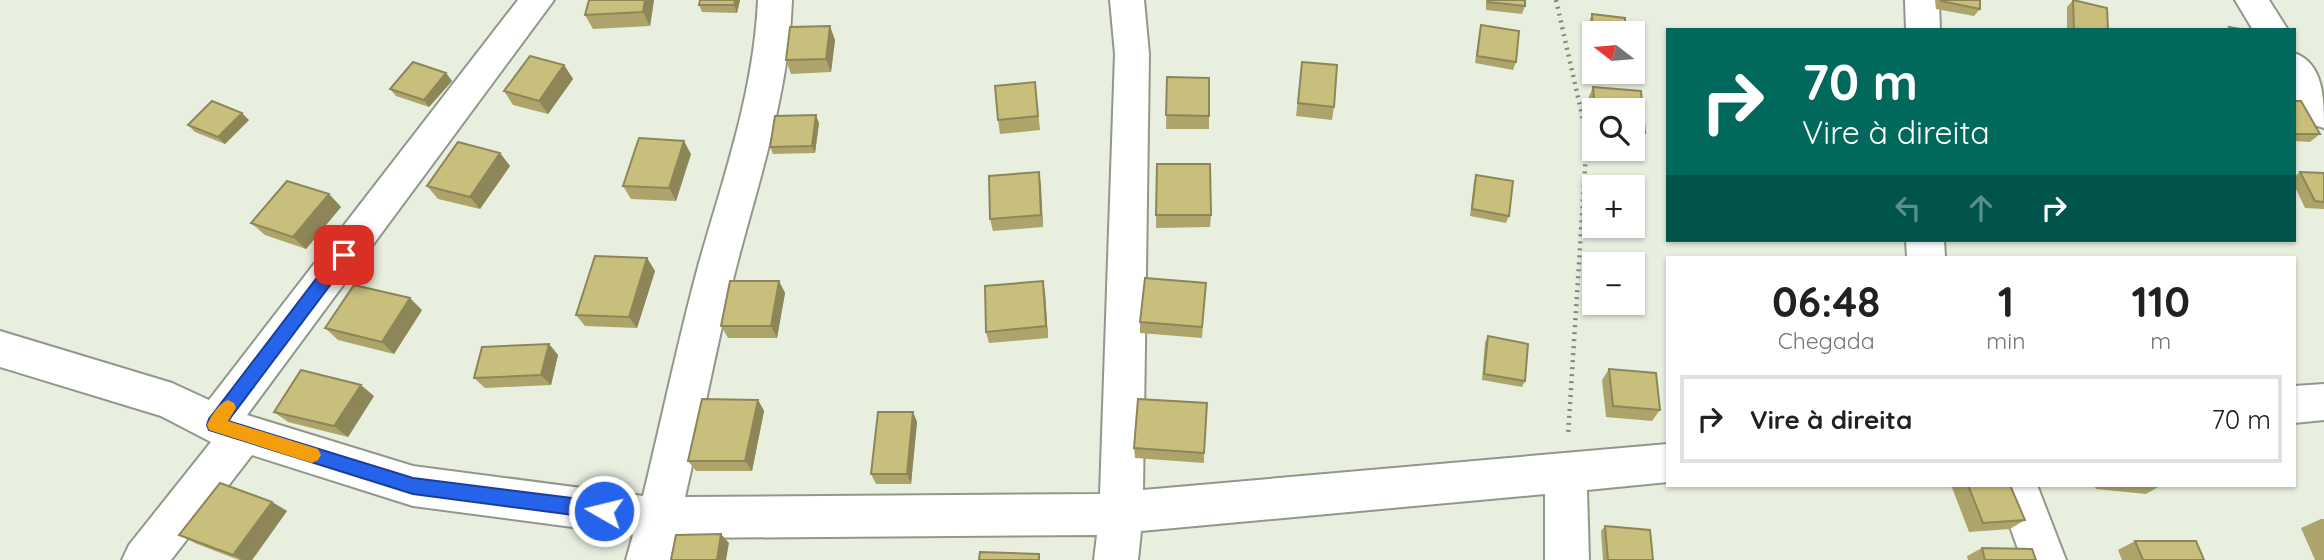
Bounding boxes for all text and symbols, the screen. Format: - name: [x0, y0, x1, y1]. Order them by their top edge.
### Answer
- north arrow: [1582, 21, 1645, 84]
- map controls: [1582, 21, 1645, 315]
- text: 70 m: [1802, 51, 1918, 112]
- icon: right: [1687, 56, 1778, 147]
- button: search: [1582, 98, 1645, 161]
- text: Vire à direita: [1802, 112, 1990, 152]
- button: +: [1582, 175, 1645, 238]
- icon: left: [1889, 189, 1927, 227]
- icon: ahead: [1962, 189, 2000, 227]
- icon: right: [2035, 189, 2073, 227]
- pin: [314, 225, 374, 285]
- icon: arrive: [325, 236, 363, 274]
- button: −: [1582, 252, 1645, 315]
- text: 06:48: [1772, 275, 1880, 328]
- text: 1: [1998, 275, 2014, 328]
- text: 110: [2132, 275, 2190, 328]
- text: Chegada: [1778, 326, 1875, 355]
- text: min: [1986, 326, 2025, 355]
- text: m: [2150, 326, 2171, 355]
- icon: right: [1691, 400, 1729, 438]
- text: Vire à direita: [1750, 403, 1912, 436]
- text: 70 m: [2211, 403, 2271, 436]
- position arrow: [567, 474, 641, 548]

